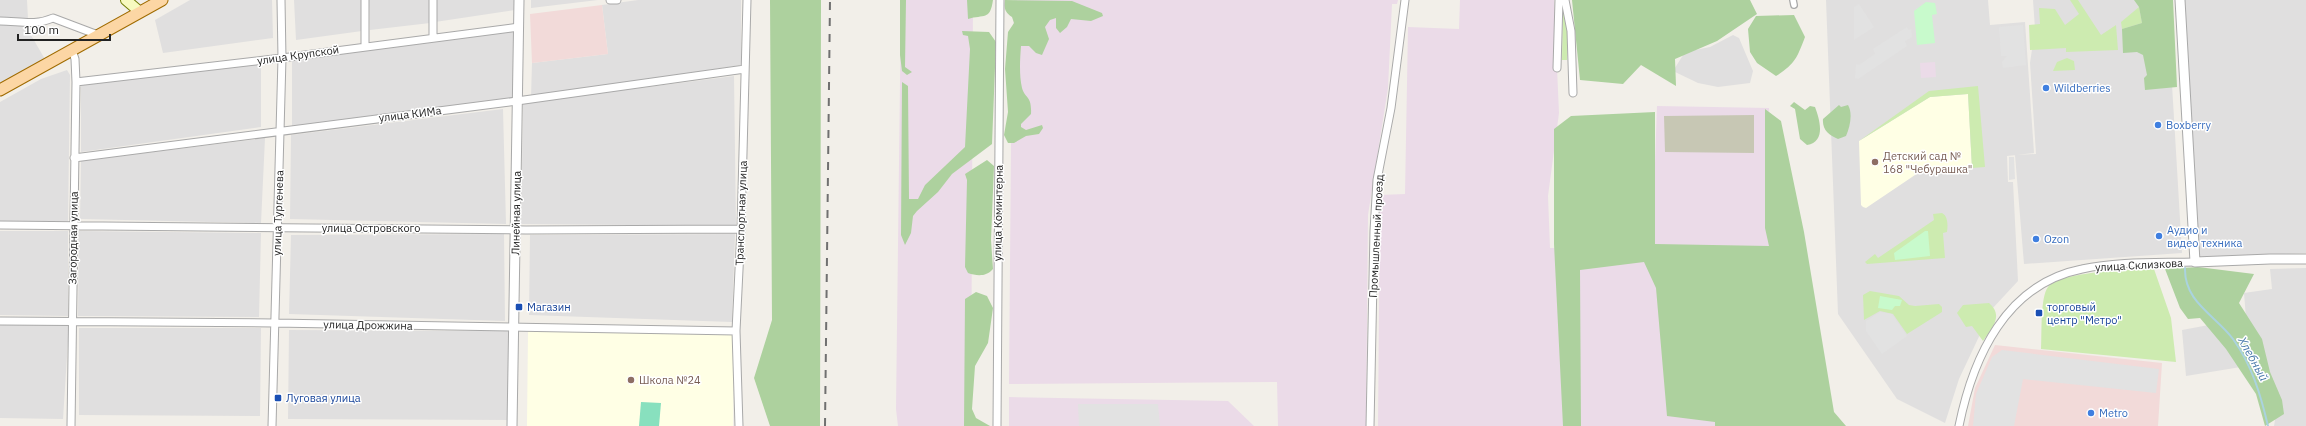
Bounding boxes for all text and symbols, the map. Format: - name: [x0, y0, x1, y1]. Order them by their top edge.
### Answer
- scale bar: [18, 16, 110, 42]
- text: 100 m: [24, 22, 59, 37]
- street label: улица Крупской: [256, 42, 340, 68]
- place label: Wildberries: [2054, 81, 2111, 95]
- marker: Wildberries: [2041, 83, 2051, 93]
- street label: улица КИМа: [378, 103, 442, 125]
- place label: Boxberry: [2166, 118, 2211, 132]
- marker: Boxberry: [2153, 120, 2163, 130]
- place label: Детский сад № 168 "Чебурашка": [1883, 149, 1972, 176]
- marker: Детский сад № 168 "Чебурашка": [1870, 157, 1880, 167]
- street label: Транспортная улица: [732, 160, 750, 266]
- street label: улица Коминтерна: [990, 164, 1006, 261]
- street label: улица Тургенева: [270, 170, 286, 256]
- street label: Линейная улица: [508, 171, 524, 255]
- street label: Промышленный проезд: [1366, 173, 1386, 298]
- street label: Загородная улица: [65, 191, 81, 285]
- street label: улица Островского: [322, 221, 420, 235]
- place label: Аудио и видео техника: [2167, 223, 2242, 250]
- marker: Аудио и видео техника: [2154, 231, 2164, 241]
- place label: Ozon: [2044, 232, 2069, 246]
- marker: Ozon: [2031, 234, 2041, 244]
- street label: улица Склизкова: [2095, 256, 2183, 274]
- place label: Магазин: [527, 300, 571, 314]
- place label: торговый центр "Метро": [2047, 300, 2122, 327]
- marker: Магазин: [514, 302, 524, 312]
- marker: торговый центр "Метро": [2034, 308, 2044, 318]
- street label: улица Дрожжина: [323, 317, 413, 333]
- water label: Хлебный: [2235, 333, 2272, 384]
- place label: Школа №24: [639, 373, 701, 387]
- marker: Школа №24: [626, 375, 636, 385]
- place label: Луговая улица: [286, 391, 361, 405]
- marker: Луговая улица: [273, 393, 283, 403]
- place label: Metro: [2099, 406, 2128, 420]
- marker: Metro: [2086, 408, 2096, 418]

